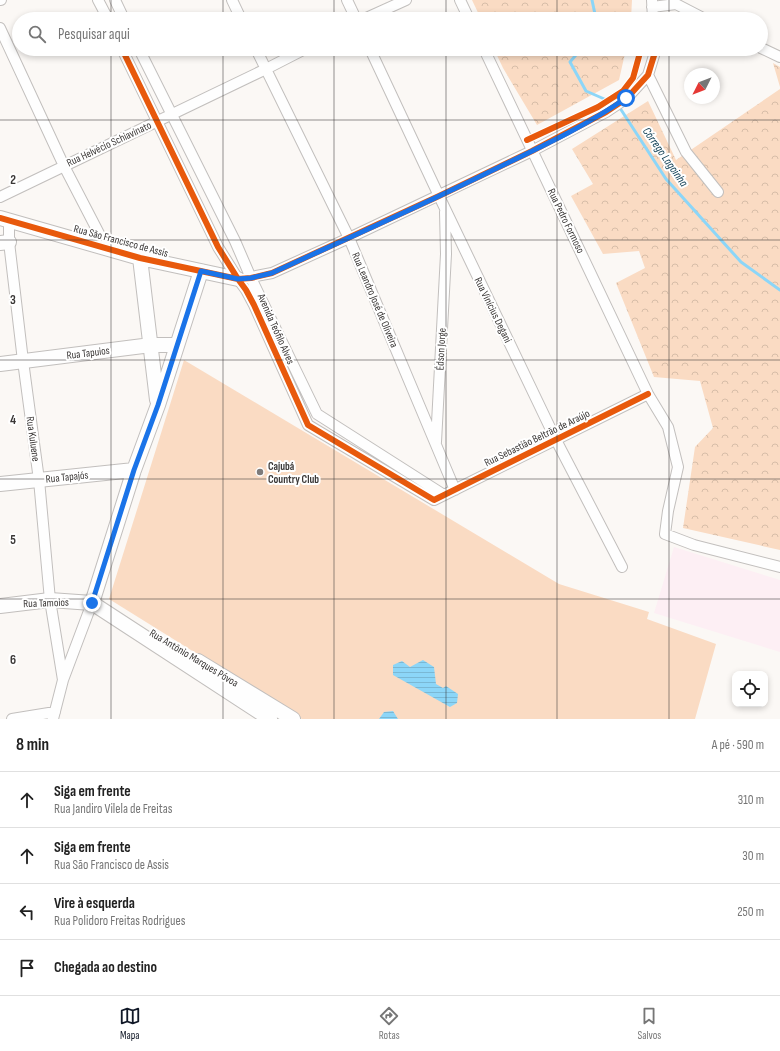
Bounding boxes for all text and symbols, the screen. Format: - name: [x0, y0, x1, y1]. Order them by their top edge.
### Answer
- search box: [12, 12, 768, 56]
- icon: search: [26, 23, 48, 45]
- text: Pesquisar aqui: [58, 25, 130, 44]
- north arrow: [684, 68, 720, 104]
- route start: [617, 89, 635, 107]
- street label: Rua Helvécio Schiavinato: [64, 118, 154, 169]
- water label: Córrego Lagoinha: [639, 124, 691, 190]
- text: 2: [10, 172, 16, 188]
- street label: Rua Pedro Formoso: [545, 186, 587, 256]
- street label: Rua São Francisco de Assis: [72, 222, 170, 260]
- street label: Rua Leandro José de Oliveira: [349, 250, 401, 350]
- street label: Rua Vinícius Degani: [472, 275, 514, 345]
- street label: Avenida Teófilo Alves: [254, 291, 297, 366]
- text: 3: [10, 292, 16, 308]
- street label: Édson Jorge: [433, 327, 449, 371]
- street label: Rua Tapuios: [66, 344, 110, 362]
- street label: Rua Sebastião Beltrão de Araújo: [482, 407, 592, 469]
- text: 4: [10, 412, 16, 428]
- street label: Rua Kuluene: [23, 416, 43, 462]
- place label: Cajubá Country Club: [268, 460, 319, 486]
- marker: Cajubá Country Club: [255, 467, 265, 477]
- street label: Rua Tapajós: [45, 468, 89, 486]
- text: 5: [10, 532, 16, 548]
- route end: [83, 594, 101, 612]
- street label: Rua Tamoios: [23, 596, 69, 610]
- street label: Rua Antônio Marques Póvoa: [147, 626, 241, 690]
- text: 6: [10, 652, 16, 668]
- map controls: [732, 671, 768, 707]
- button: locate: [732, 671, 768, 707]
- text: 8 min: [16, 735, 49, 755]
- text: A pé · 590 m: [712, 737, 764, 753]
- text: Siga em frente: [54, 782, 131, 801]
- icon: ahead: [16, 789, 38, 811]
- text: 310 m: [738, 792, 764, 808]
- text: Rua Jandiro Vilela de Freitas: [54, 801, 172, 817]
- text: Siga em frente: [54, 838, 131, 857]
- icon: ahead: [16, 845, 38, 867]
- text: 30 m: [742, 848, 764, 864]
- text: Rua São Francisco de Assis: [54, 857, 169, 873]
- text: Vire à esquerda: [54, 894, 135, 913]
- icon: left: [16, 901, 38, 923]
- text: 250 m: [737, 904, 764, 920]
- text: Rua Polidoro Freitas Rodrigues: [54, 913, 185, 929]
- icon: arrive: [16, 957, 38, 979]
- text: Chegada ao destino: [54, 958, 157, 977]
- tab: Mapa: [119, 1005, 141, 1042]
- tab: Rotas: [378, 1005, 400, 1042]
- tab: Salvos: [638, 1005, 661, 1042]

